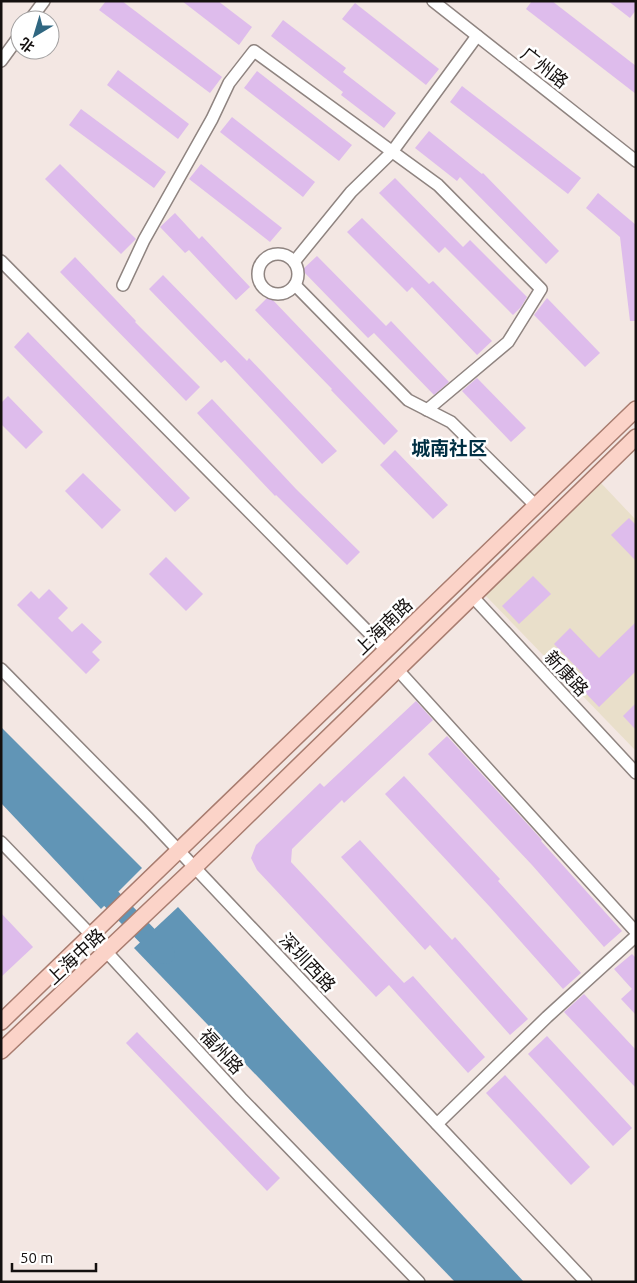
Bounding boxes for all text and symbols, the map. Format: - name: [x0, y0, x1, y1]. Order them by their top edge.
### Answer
- north arrow: [10, 10, 60, 60]
- text: 北: [17, 35, 37, 56]
- street label: 广州路: [518, 42, 572, 92]
- district label: 城南社区: [411, 437, 487, 459]
- street label: 上海南路: [350, 594, 416, 658]
- street label: 新康路: [541, 646, 593, 700]
- street label: 上海中路: [42, 924, 108, 988]
- street label: 深圳西路: [276, 929, 340, 995]
- street label: 福州路: [196, 1024, 248, 1078]
- scale bar: [12, 1240, 96, 1272]
- text: 50 m: [20, 1249, 53, 1266]

